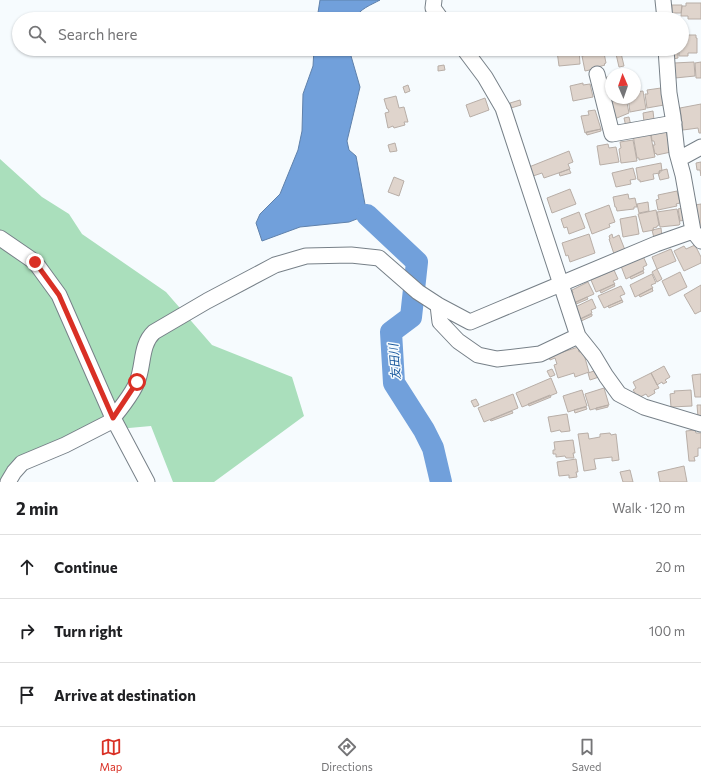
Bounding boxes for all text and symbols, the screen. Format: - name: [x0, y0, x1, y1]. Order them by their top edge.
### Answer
- search box: [12, 12, 689, 56]
- icon: search: [26, 23, 48, 45]
- text: Search here: [58, 25, 137, 43]
- north arrow: [605, 68, 641, 104]
- route end: [26, 253, 44, 271]
- water label: 友田川: [385, 341, 403, 381]
- route start: [128, 373, 146, 391]
- text: 2 min: [16, 498, 58, 519]
- text: Walk · 120 m: [612, 500, 685, 516]
- icon: ahead: [16, 556, 38, 578]
- text: Continue: [54, 558, 118, 576]
- text: 20 m: [656, 559, 685, 575]
- icon: right: [16, 620, 38, 642]
- text: Turn right: [54, 622, 123, 640]
- text: 100 m: [649, 623, 685, 639]
- icon: arrive: [16, 684, 38, 706]
- text: Arrive at destination: [54, 686, 196, 704]
- tab: Map: [100, 736, 122, 773]
- tab: Directions: [321, 736, 373, 773]
- tab: Saved: [572, 736, 601, 773]

